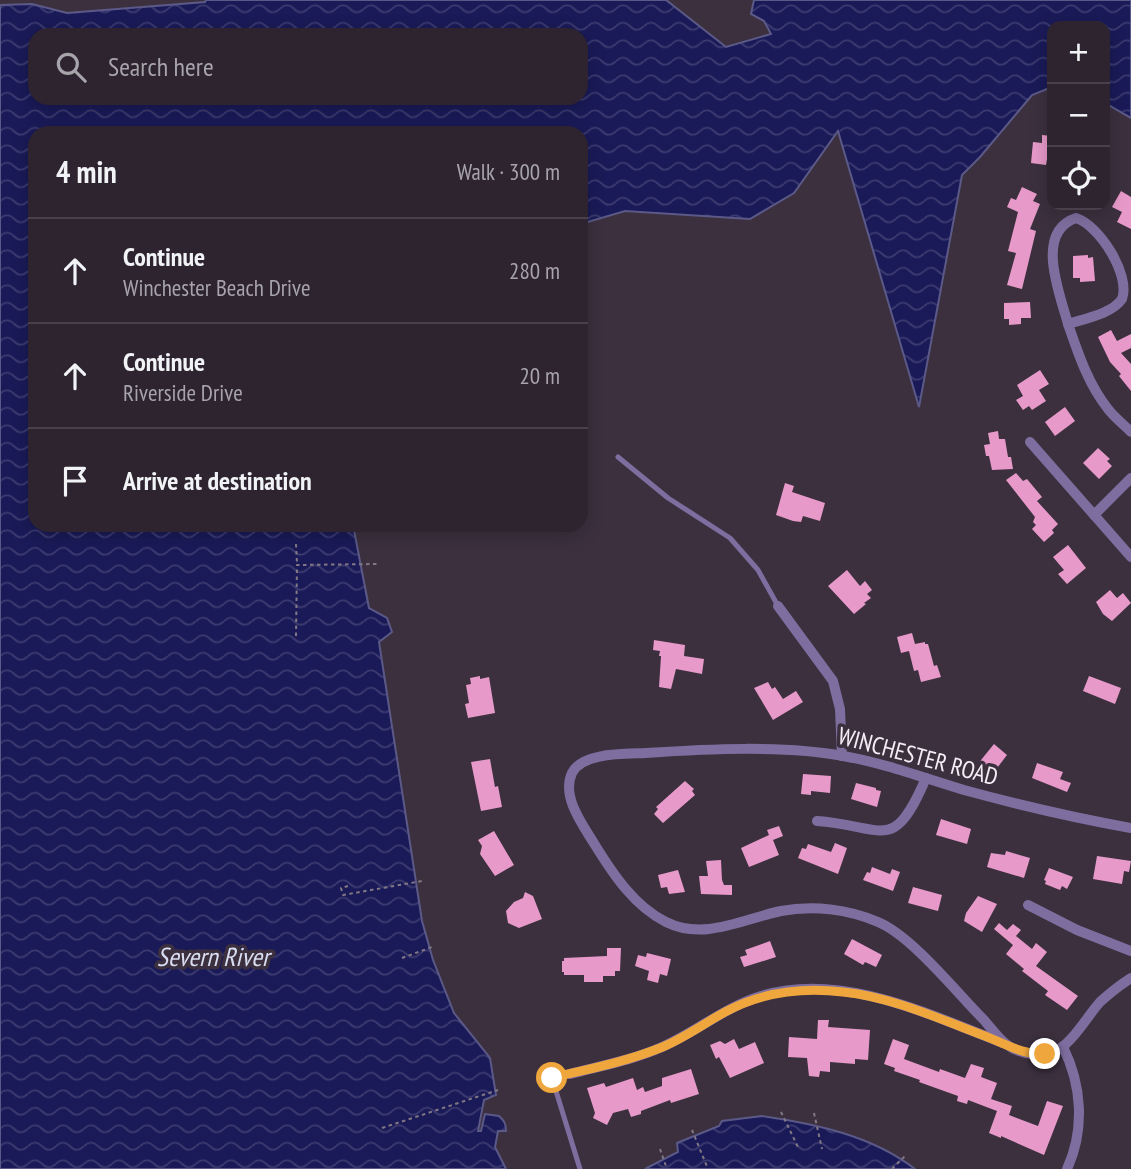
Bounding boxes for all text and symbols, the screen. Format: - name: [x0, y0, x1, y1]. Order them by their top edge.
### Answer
- map controls: [1047, 21, 1110, 210]
- button: +: [1047, 21, 1110, 84]
- search box: [28, 28, 588, 105]
- icon: search: [52, 48, 90, 86]
- text: Search here: [108, 50, 214, 83]
- button: −: [1047, 84, 1110, 147]
- button: locate: [1047, 147, 1110, 210]
- text: 4 min: [56, 152, 117, 191]
- text: Walk · 300 m: [457, 157, 560, 186]
- text: Continue: [123, 240, 205, 273]
- icon: ahead: [56, 252, 94, 290]
- text: 280 m: [509, 256, 560, 285]
- text: Winchester Beach Drive: [123, 273, 310, 302]
- text: Continue: [123, 345, 205, 378]
- icon: ahead: [56, 357, 94, 395]
- text: 20 m: [519, 361, 560, 390]
- text: Riverside Drive: [123, 378, 243, 407]
- icon: arrive: [56, 462, 94, 500]
- text: Arrive at destination: [123, 464, 312, 497]
- street label: WINCHESTER ROAD: [835, 720, 1001, 792]
- water label: Severn River: [157, 940, 273, 973]
- route end: [1029, 1038, 1060, 1069]
- route start: [536, 1062, 567, 1093]

